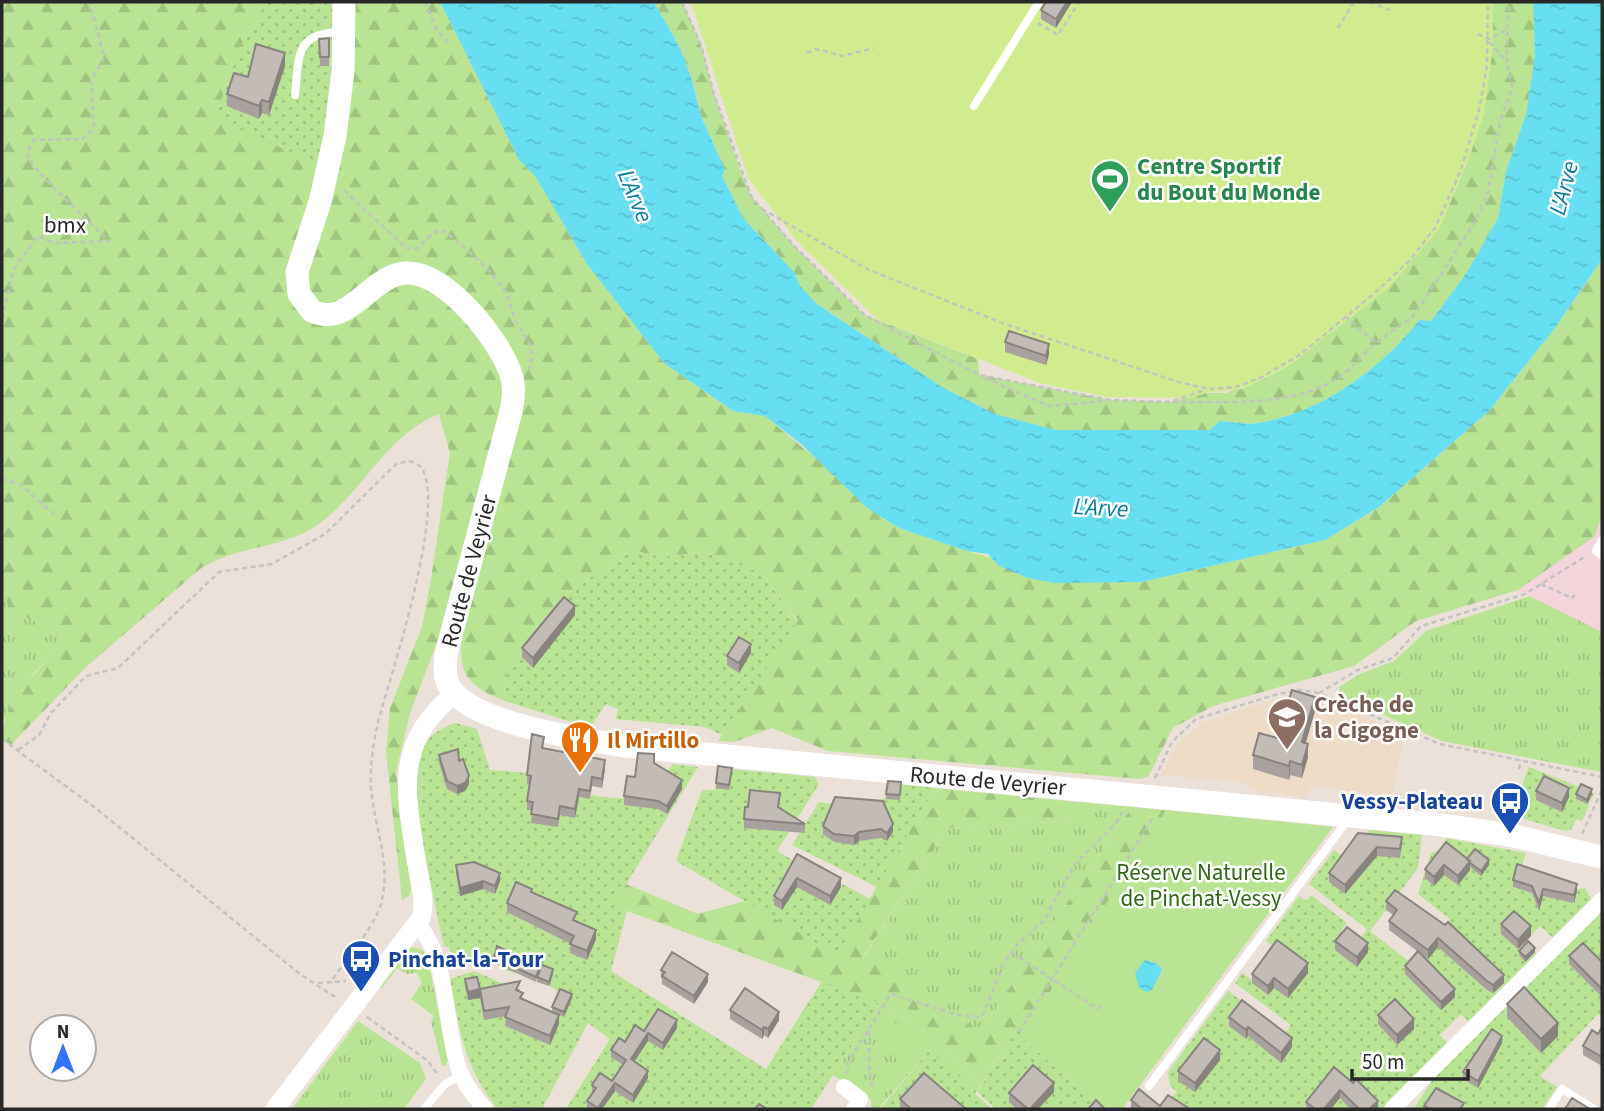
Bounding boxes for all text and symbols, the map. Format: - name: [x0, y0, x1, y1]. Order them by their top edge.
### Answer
- place label: Centre Sportif du Bout du Monde: [1137, 150, 1320, 209]
- water label: L'Arve: [1540, 157, 1588, 219]
- sports icon: Centre Sportif du Bout du Monde: [1089, 158, 1131, 213]
- water label: L'Arve: [608, 164, 662, 228]
- street label: bmx: [44, 208, 86, 242]
- water label: L'Arve: [1073, 489, 1129, 527]
- street label: Route de Veyrier: [433, 490, 506, 651]
- place label: Crèche de la Cigogne: [1314, 688, 1419, 747]
- school or university icon: Crèche de la Cigogne: [1266, 696, 1308, 751]
- restaurant icon: Il Mirtillo: [559, 719, 601, 774]
- place label: Il Mirtillo: [607, 724, 699, 757]
- street label: Route de Veyrier: [908, 758, 1069, 804]
- bus stop icon: Vessy-Plateau: [1489, 780, 1531, 835]
- place label: Vessy-Plateau: [1341, 785, 1483, 818]
- park label: Réserve Naturelle de Pinchat-Vessy: [1116, 856, 1286, 915]
- bus stop icon: Pinchat-la-Tour: [340, 938, 382, 993]
- place label: Pinchat-la-Tour: [388, 943, 544, 976]
- north arrow: [28, 1013, 98, 1083]
- text: N: [57, 1019, 69, 1046]
- scale bar: [1352, 1038, 1468, 1082]
- text: 50 m: [1362, 1047, 1404, 1077]

